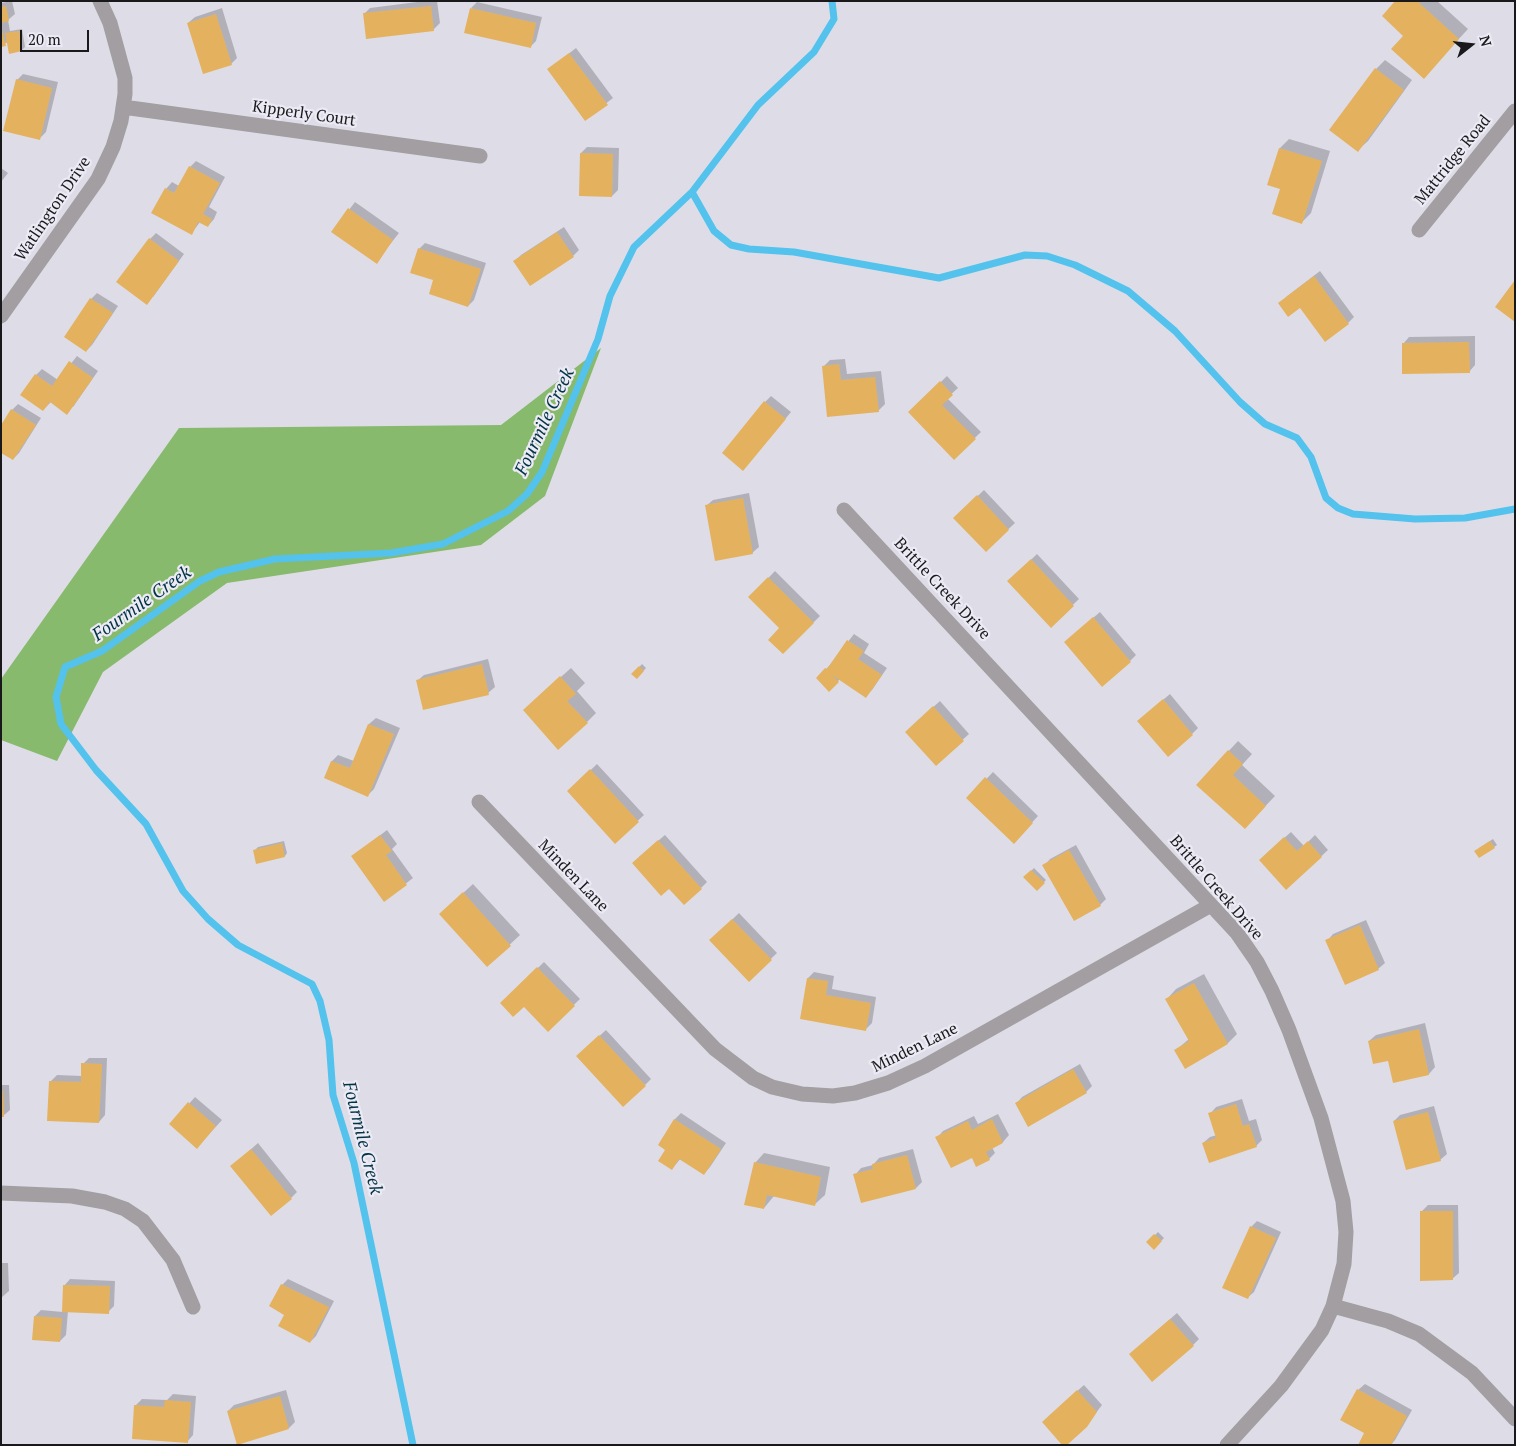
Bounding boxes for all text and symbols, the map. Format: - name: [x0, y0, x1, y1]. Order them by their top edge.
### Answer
- scale bar: [22, 20, 91, 52]
- north arrow: [1446, 20, 1496, 70]
- text: 20 m: [28, 29, 61, 49]
- text: N: [1475, 33, 1496, 48]
- street label: Kipperly Court: [251, 97, 357, 131]
- street label: Mattridge Road: [1411, 111, 1495, 209]
- street label: Watlington Drive: [11, 153, 95, 265]
- water label: Fourmile Creek: [511, 365, 579, 479]
- street label: Brittle Creek Drive: [890, 534, 994, 644]
- water label: Fourmile Creek: [88, 562, 196, 646]
- street label: Brittle Creek Drive: [1165, 832, 1267, 944]
- street label: Minden Lane: [534, 836, 612, 916]
- street label: Minden Lane: [869, 1019, 961, 1077]
- water label: Fourmile Creek: [338, 1079, 386, 1197]

